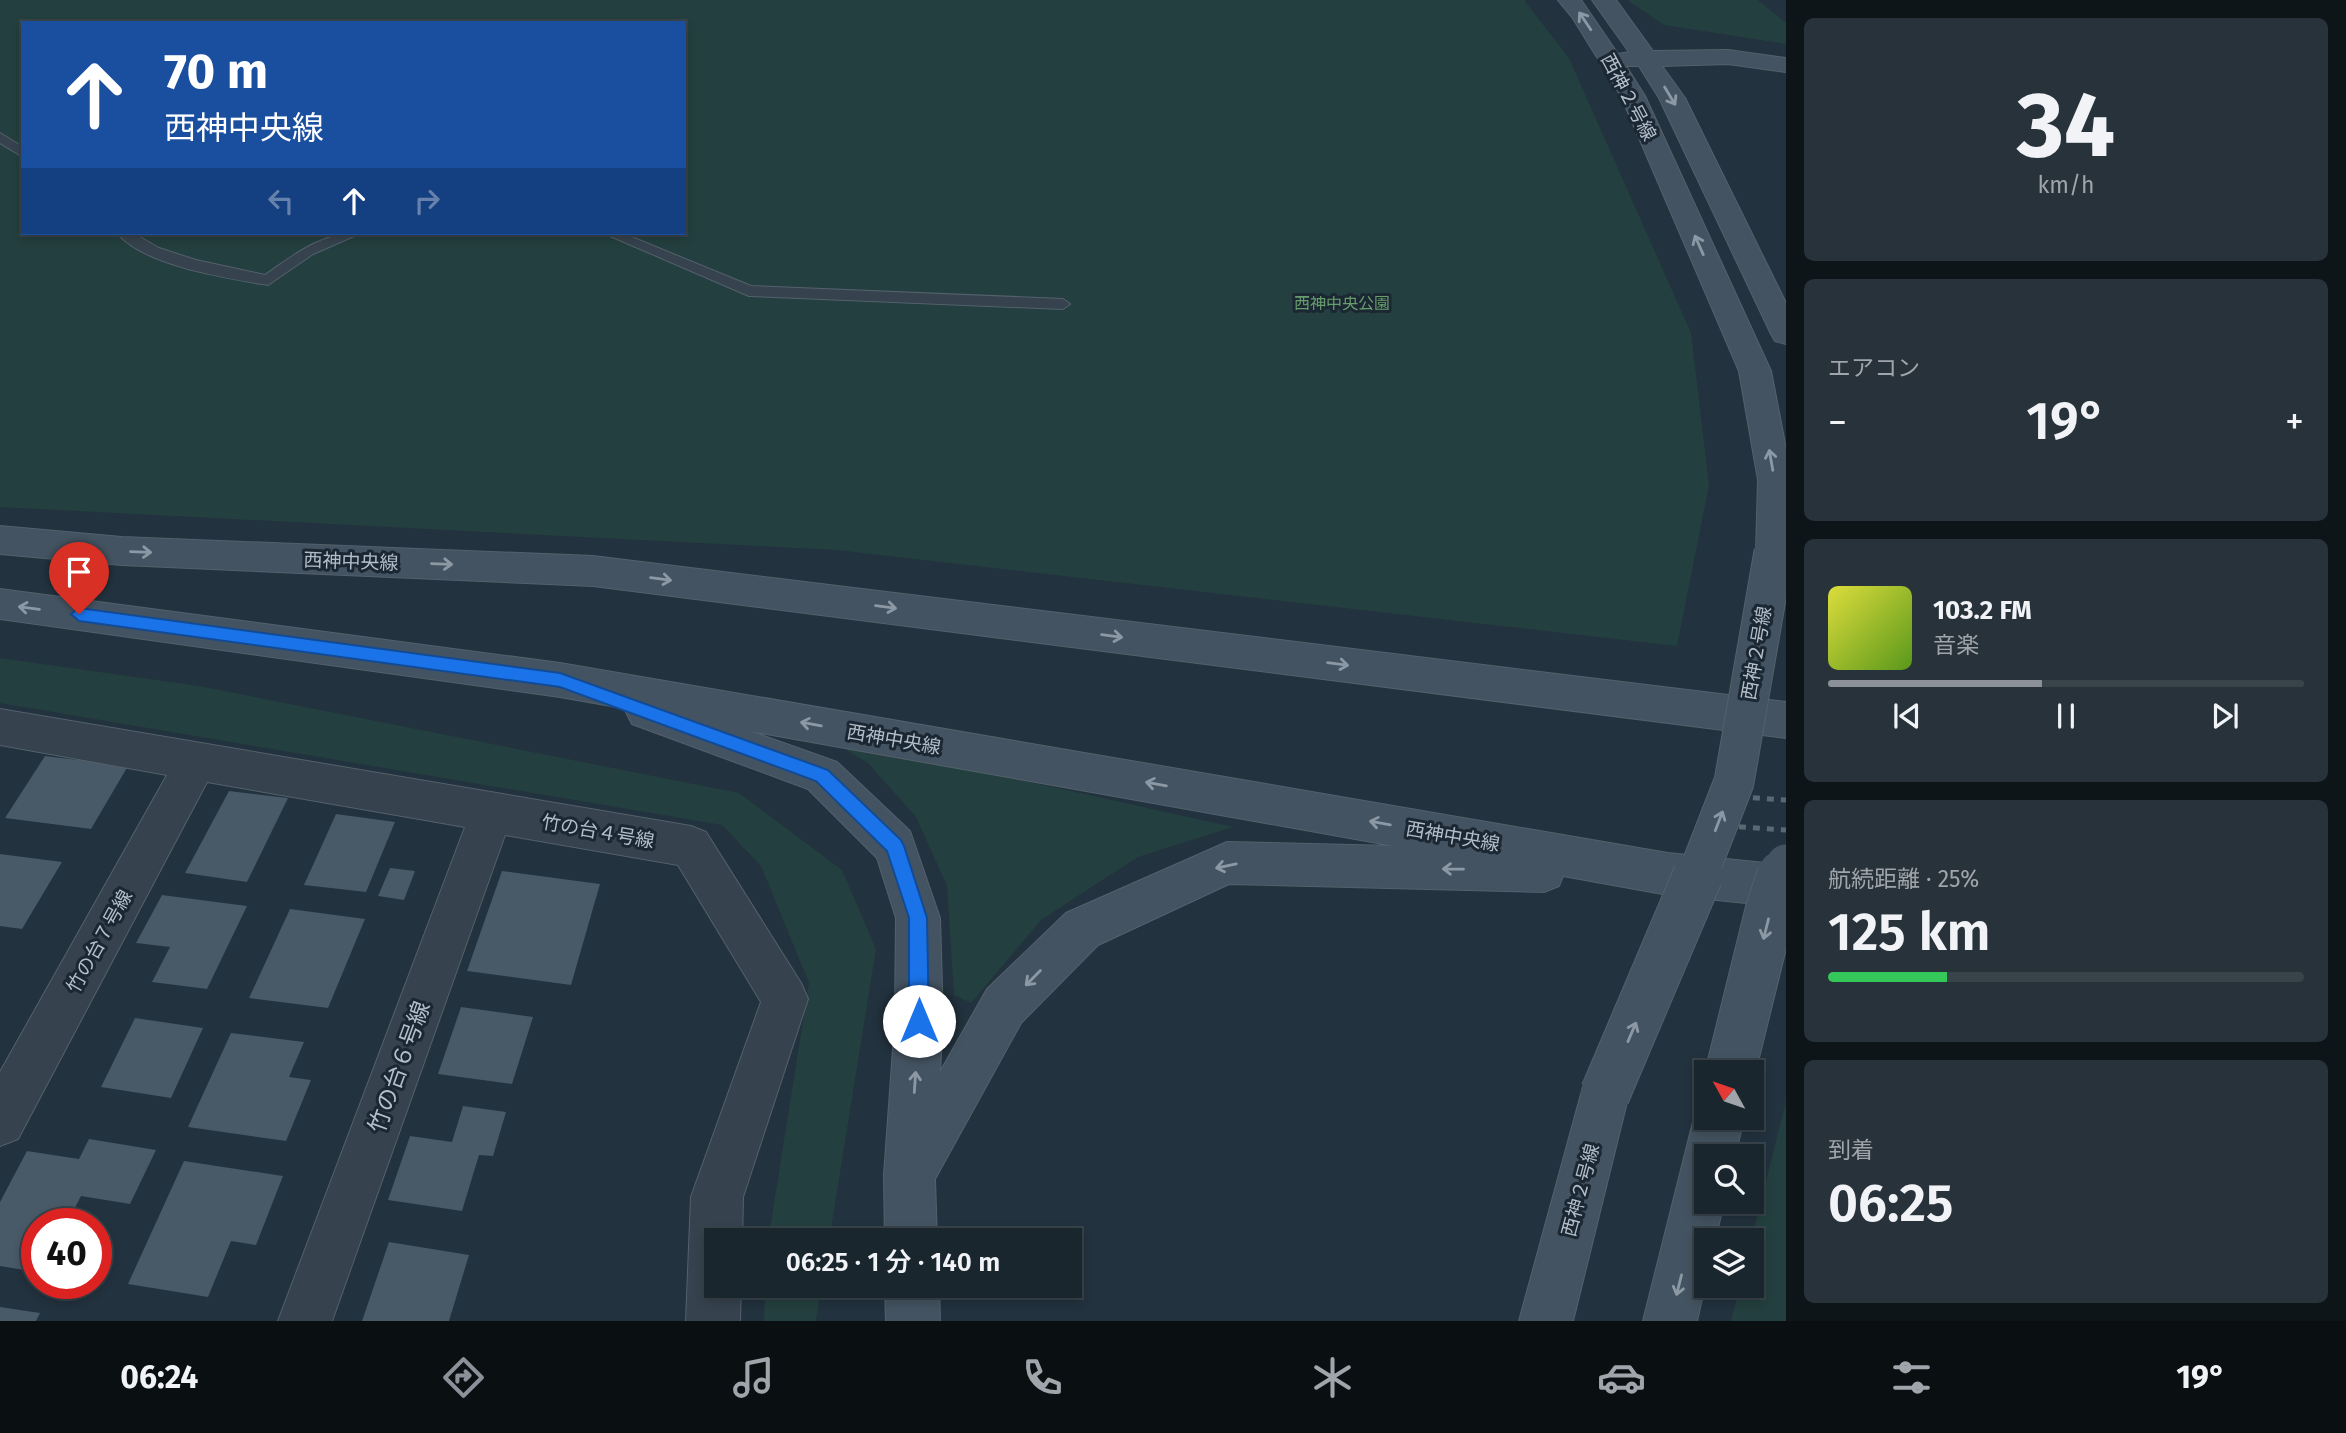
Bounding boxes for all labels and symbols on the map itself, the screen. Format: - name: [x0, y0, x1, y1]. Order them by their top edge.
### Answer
- one-way arrow: [1578, 12, 1592, 32]
- street label: 西神２号線: [1596, 50, 1661, 145]
- one-way arrow: [1663, 86, 1677, 106]
- one-way arrow: [1692, 235, 1705, 257]
- park label: 西神中央公園: [1294, 294, 1390, 313]
- one-way arrow: [1764, 449, 1777, 472]
- pin: [49, 542, 109, 614]
- one-way arrow: [130, 545, 153, 558]
- street label: 西神中央線: [303, 548, 399, 575]
- one-way arrow: [430, 558, 453, 571]
- one-way arrow: [649, 573, 671, 586]
- one-way arrow: [18, 601, 40, 614]
- one-way arrow: [874, 601, 897, 614]
- street label: 西神２号線: [1737, 604, 1776, 702]
- one-way arrow: [1100, 629, 1123, 642]
- one-way arrow: [1326, 657, 1349, 670]
- one-way arrow: [800, 717, 823, 730]
- street label: 西神中央線: [845, 720, 943, 759]
- one-way arrow: [1145, 777, 1168, 790]
- street label: 竹の台４号線: [540, 810, 656, 853]
- one-way arrow: [1713, 811, 1726, 833]
- one-way arrow: [1369, 816, 1392, 830]
- street label: 西神中央線: [1404, 817, 1502, 856]
- one-way arrow: [1216, 861, 1238, 874]
- one-way arrow: [1442, 863, 1465, 876]
- street label: 竹の台７号線: [62, 886, 137, 997]
- one-way arrow: [1759, 918, 1772, 940]
- one-way arrow: [1024, 969, 1041, 986]
- position arrow: [882, 984, 956, 1058]
- street label: 竹の台６号線: [362, 997, 436, 1137]
- one-way arrow: [1626, 1021, 1639, 1043]
- north arrow: [1694, 1060, 1764, 1130]
- one-way arrow: [909, 1071, 922, 1094]
- street label: 西神２号線: [1557, 1141, 1604, 1239]
- speed limit sign: 40: [21, 1208, 112, 1299]
- one-way arrow: [1672, 1274, 1685, 1296]

